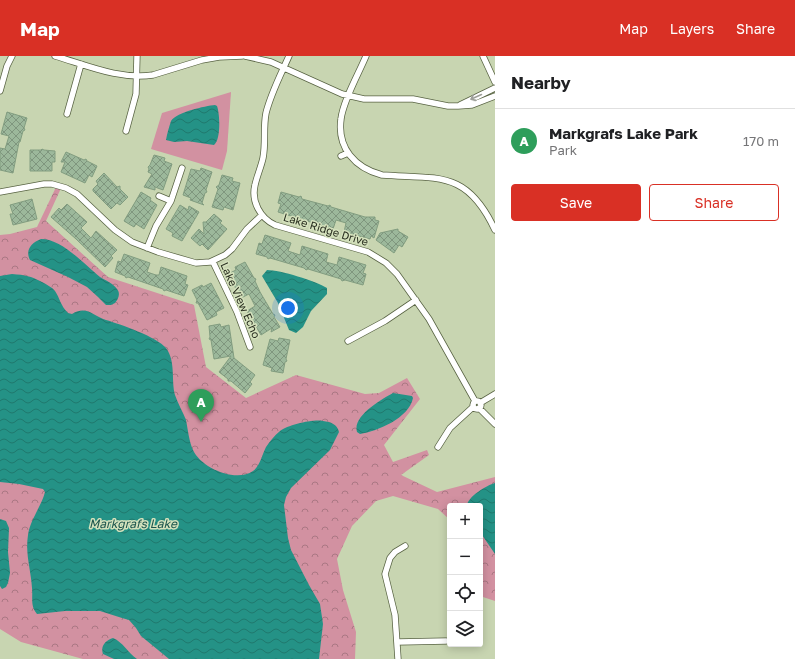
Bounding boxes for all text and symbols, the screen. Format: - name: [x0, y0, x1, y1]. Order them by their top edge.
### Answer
- text: Map: [20, 17, 60, 40]
- text: Map: [619, 20, 648, 37]
- text: Layers: [670, 20, 714, 37]
- text: Share: [736, 20, 775, 37]
- text: Nearby: [511, 72, 571, 93]
- one-way arrow: [470, 93, 482, 101]
- text: Markgrafs Lake Park: [549, 124, 698, 142]
- text: A: [519, 133, 529, 149]
- text: 170 m: [743, 133, 779, 149]
- text: Park: [549, 142, 577, 158]
- button: Save: [511, 184, 641, 221]
- button: Share: [649, 184, 779, 221]
- street label: Lake Ridge Drive: [282, 210, 370, 248]
- street label: Lake View Echo: [218, 260, 264, 340]
- your location: [278, 298, 298, 318]
- pin: A: [188, 389, 214, 422]
- map controls: [447, 503, 483, 647]
- button: +: [447, 503, 483, 539]
- water label: Markgrafs Lake: [89, 516, 178, 531]
- button: −: [447, 539, 483, 575]
- button: locate: [447, 575, 483, 611]
- button: layers: [447, 611, 483, 647]

